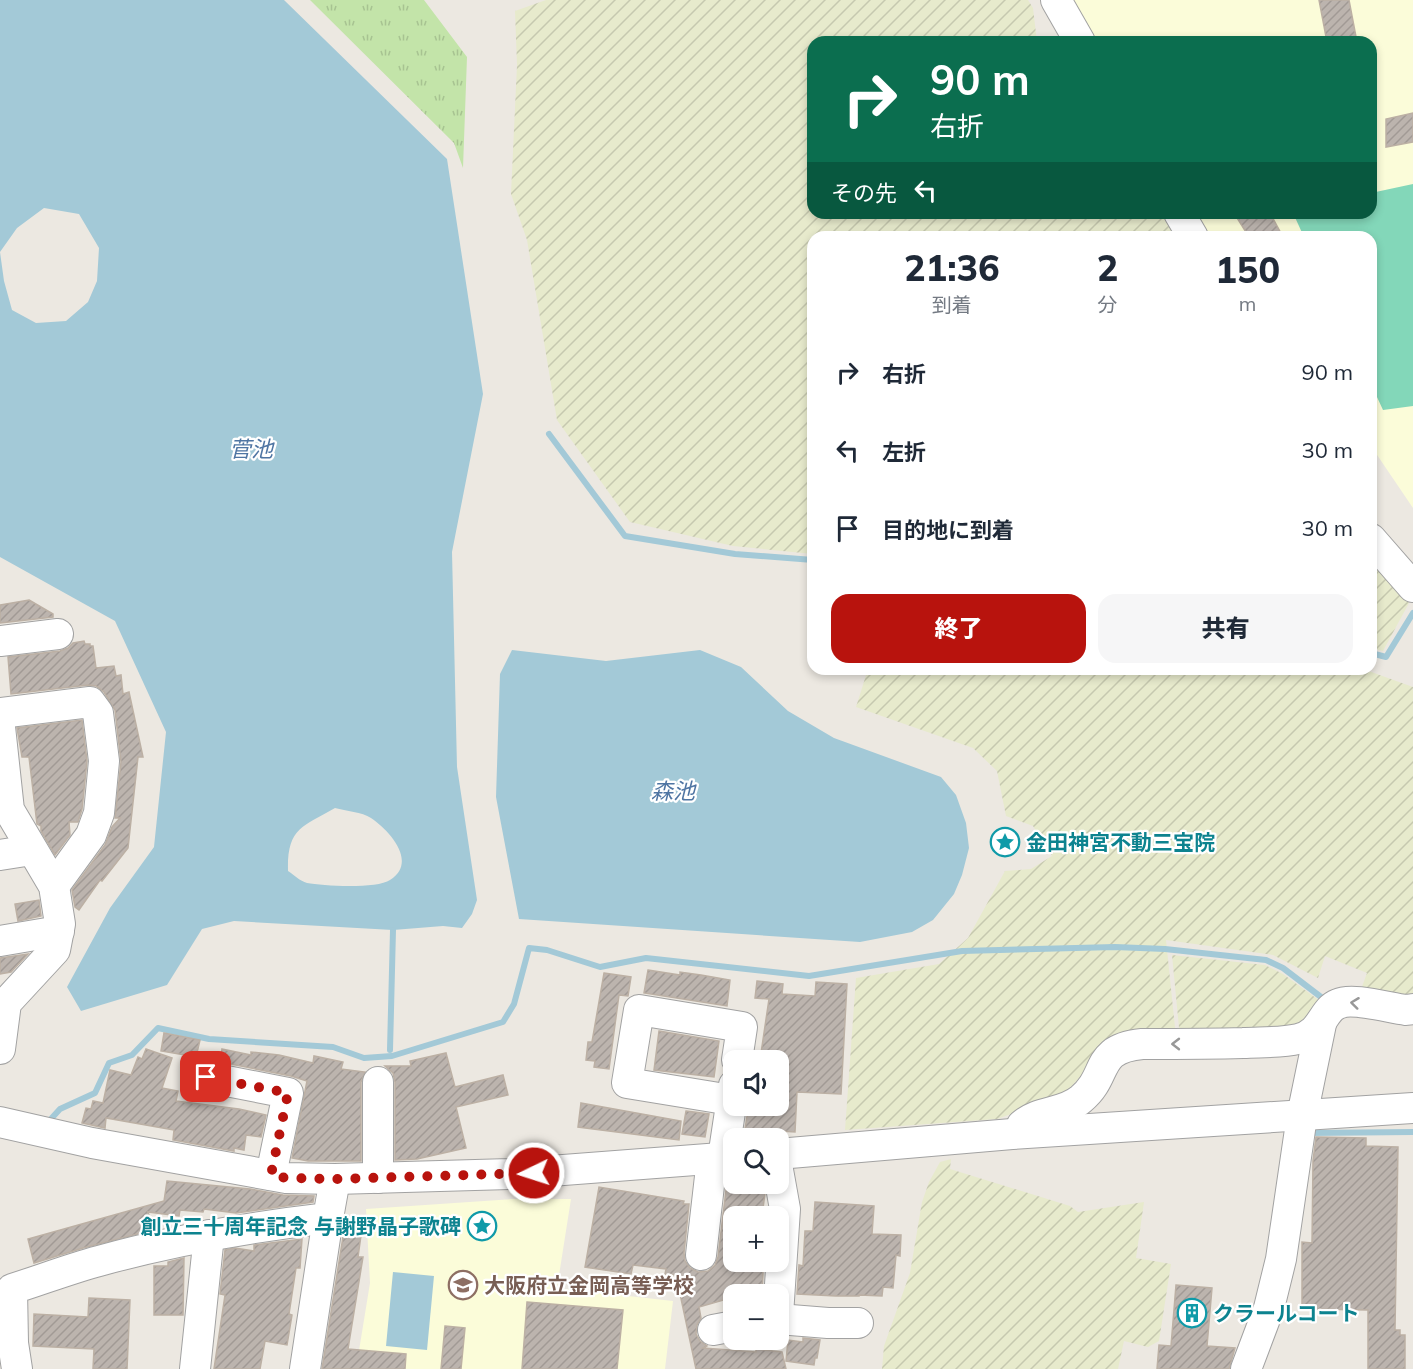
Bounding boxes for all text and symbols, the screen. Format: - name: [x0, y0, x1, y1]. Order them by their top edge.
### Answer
- text: 90 m: [930, 53, 1030, 106]
- icon: right: [831, 60, 909, 138]
- text: 右折: [930, 109, 984, 143]
- icon: left: [909, 174, 942, 207]
- text: その先: [831, 179, 897, 207]
- text: 21:36: [904, 245, 1000, 290]
- text: 2: [1097, 245, 1118, 290]
- text: 150: [1215, 247, 1280, 292]
- text: m: [1239, 291, 1256, 316]
- text: 到着: [932, 292, 972, 317]
- text: 分: [1097, 292, 1117, 317]
- icon: right: [831, 356, 864, 389]
- text: 90 m: [1302, 358, 1353, 386]
- text: 右折: [882, 360, 926, 388]
- icon: left: [831, 434, 864, 467]
- water label: 菅池: [229, 435, 275, 463]
- text: 30 m: [1302, 436, 1353, 464]
- text: 左折: [882, 438, 926, 466]
- icon: arrive: [831, 512, 864, 545]
- text: 30 m: [1302, 514, 1353, 542]
- text: 目的地に到着: [882, 516, 1014, 544]
- button: 終了: [831, 594, 1086, 663]
- button: 共有: [1098, 594, 1353, 663]
- water label: 森池: [651, 777, 697, 805]
- place icon: 金田神宮不動三宝院: [989, 826, 1021, 858]
- place label: 金田神宮不動三宝院: [1026, 829, 1215, 855]
- one-way arrow: [1350, 997, 1360, 1010]
- one-way arrow: [1172, 1038, 1181, 1050]
- map controls: [723, 1050, 789, 1350]
- button: sound: [723, 1050, 789, 1116]
- pin: [180, 1051, 231, 1102]
- icon: arrive: [189, 1060, 222, 1093]
- button: search: [723, 1128, 789, 1194]
- position arrow: [502, 1141, 566, 1205]
- button: +: [723, 1206, 789, 1272]
- place icon: 創立三十周年記念 与謝野晶子歌碑: [466, 1210, 498, 1242]
- place label: 創立三十周年記念 与謝野晶子歌碑: [140, 1213, 461, 1239]
- school or university icon: 大阪府立金岡高等学校: [447, 1269, 479, 1301]
- place label: 大阪府立金岡高等学校: [484, 1272, 694, 1298]
- button: −: [723, 1284, 789, 1350]
- building icon: クラールコート: [1176, 1297, 1208, 1329]
- place label: クラールコート: [1213, 1300, 1360, 1326]

